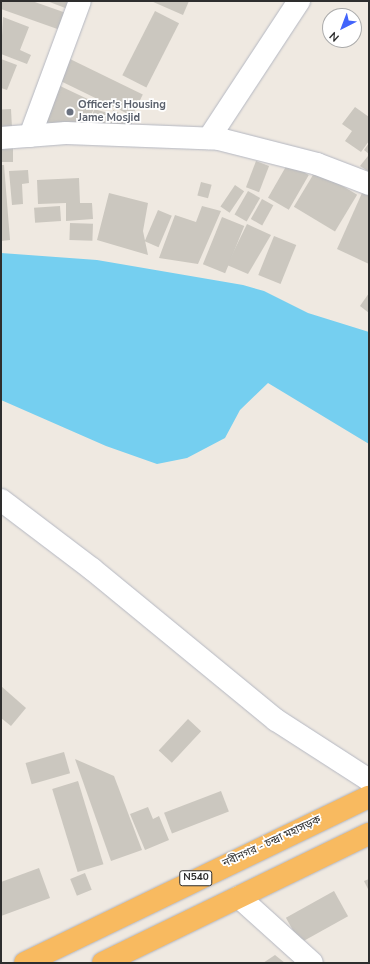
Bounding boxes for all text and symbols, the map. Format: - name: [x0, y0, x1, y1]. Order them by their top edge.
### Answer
- north arrow: [322, 8, 362, 48]
- text: N: [326, 28, 342, 45]
- place label: Officer's Housing Jame Mosjid: [78, 99, 166, 125]
- marker: Officer's Housing Jame Mosjid: [65, 107, 75, 117]
- street label: নবীনগর - চন্দ্রা মহাসড়ক: [221, 813, 323, 871]
- road number: N540: [179, 870, 213, 886]

